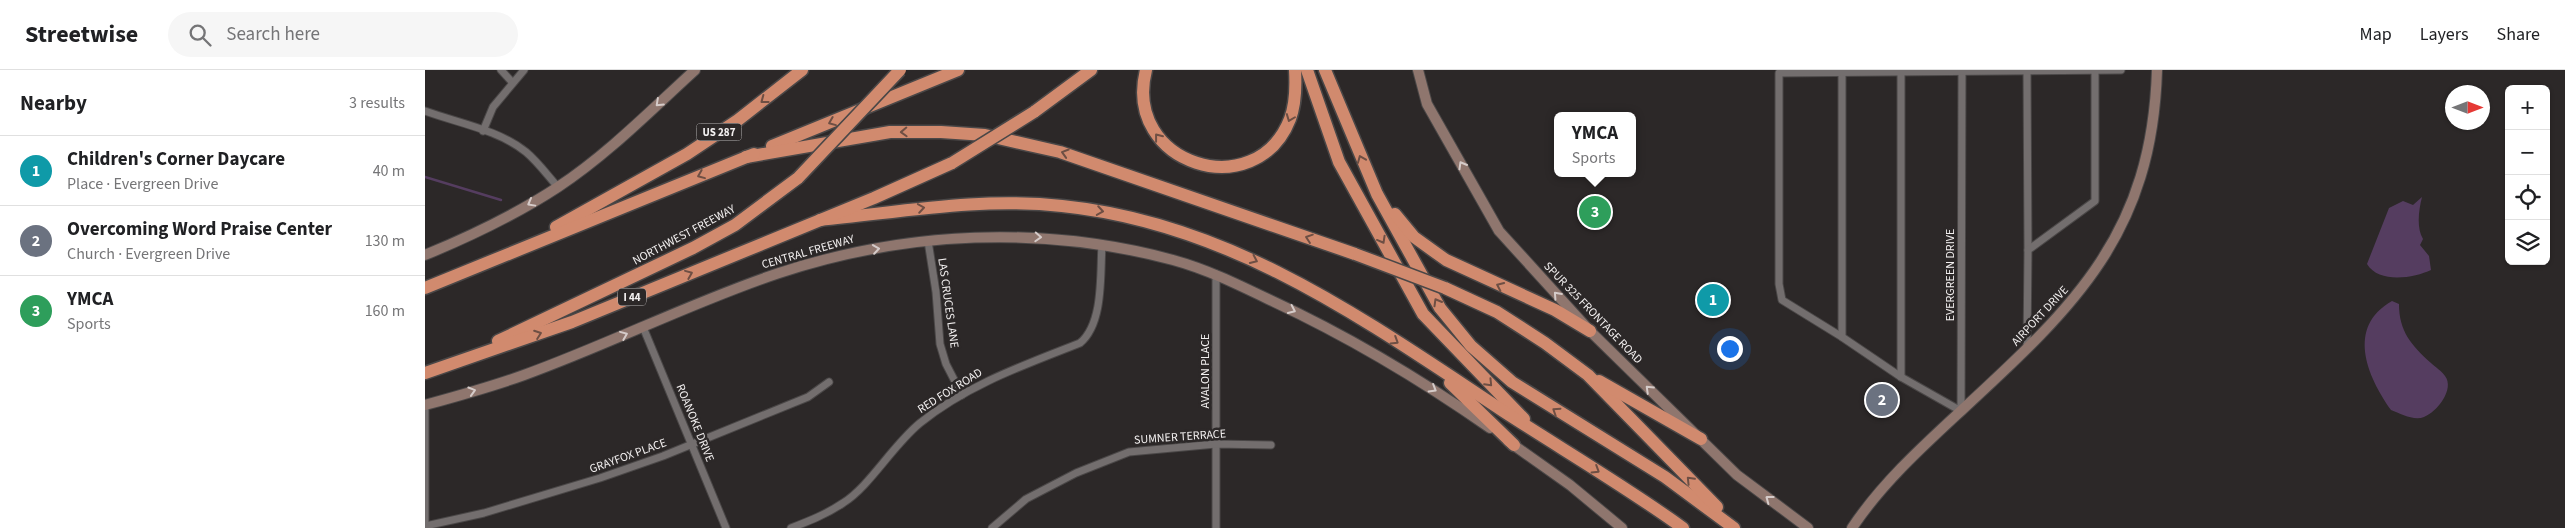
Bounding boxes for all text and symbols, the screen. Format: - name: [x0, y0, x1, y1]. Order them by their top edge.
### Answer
- search box: [168, 12, 518, 57]
- text: Streetwise: [25, 17, 138, 52]
- icon: search: [186, 21, 214, 49]
- text: Search here: [226, 21, 320, 48]
- text: Map: [2360, 22, 2392, 47]
- text: Layers: [2420, 22, 2469, 47]
- text: Share: [2497, 22, 2540, 47]
- north arrow: [2445, 85, 2490, 130]
- map controls: [2505, 85, 2550, 265]
- button: +: [2505, 85, 2550, 130]
- text: Nearby: [20, 88, 87, 118]
- text: 3 results: [349, 92, 405, 114]
- one-way arrow: [761, 95, 770, 103]
- one-way arrow: [655, 97, 664, 106]
- popup: [1554, 112, 1636, 177]
- one-way arrow: [1285, 113, 1296, 122]
- one-way arrow: [828, 116, 837, 127]
- text: YMCA: [1572, 120, 1618, 147]
- road number: US 287: [697, 124, 741, 140]
- one-way arrow: [900, 127, 908, 137]
- button: −: [2505, 130, 2550, 175]
- one-way arrow: [1156, 134, 1164, 143]
- text: Children's Corner Daycare: [67, 146, 285, 173]
- text: Sports: [1572, 147, 1615, 169]
- one-way arrow: [1061, 149, 1069, 159]
- one-way arrow: [1357, 155, 1367, 164]
- text: 1: [32, 160, 40, 182]
- text: 40 m: [373, 160, 405, 182]
- one-way arrow: [1458, 161, 1468, 170]
- one-way arrow: [697, 169, 706, 180]
- text: Place · Evergreen Drive: [67, 173, 218, 195]
- button: locate: [2505, 175, 2550, 220]
- pin: 3: [1579, 193, 1611, 231]
- one-way arrow: [528, 197, 537, 207]
- street label: NORTHWEST FREEWAY: [630, 201, 739, 269]
- one-way arrow: [917, 203, 925, 214]
- one-way arrow: [1096, 205, 1104, 216]
- text: Overcoming Word Praise Center: [67, 216, 332, 243]
- button: layers: [2505, 220, 2550, 265]
- street label: EVERGREEN DRIVE: [1942, 229, 1959, 321]
- text: 2: [32, 230, 40, 252]
- text: 130 m: [365, 230, 405, 252]
- street label: CENTRAL FREEWAY: [760, 231, 857, 273]
- one-way arrow: [1034, 232, 1042, 243]
- one-way arrow: [1305, 234, 1314, 244]
- one-way arrow: [1376, 235, 1386, 244]
- text: Church · Evergreen Drive: [67, 243, 230, 265]
- one-way arrow: [872, 244, 881, 254]
- one-way arrow: [1249, 253, 1258, 264]
- street label: LAS CRUCES LANE: [933, 257, 963, 349]
- street label: SPUR 325 FRONTAGE ROAD: [1540, 258, 1646, 368]
- one-way arrow: [684, 270, 692, 280]
- pin: 1: [1697, 281, 1729, 319]
- one-way arrow: [1496, 282, 1505, 292]
- street label: AIRPORT DRIVE: [2008, 282, 2072, 350]
- text: YMCA: [67, 286, 113, 313]
- road number: I 44: [618, 288, 646, 306]
- one-way arrow: [1554, 292, 1563, 301]
- one-way arrow: [1434, 299, 1444, 308]
- text: 3: [32, 300, 40, 322]
- text: 160 m: [365, 300, 405, 322]
- one-way arrow: [1287, 303, 1296, 314]
- text: Sports: [67, 313, 111, 335]
- one-way arrow: [533, 330, 541, 340]
- one-way arrow: [619, 331, 628, 341]
- street label: AVALON PLACE: [1197, 334, 1214, 408]
- one-way arrow: [1389, 334, 1398, 344]
- your location: [1717, 336, 1743, 362]
- street label: RED FOX ROAD: [914, 364, 986, 418]
- one-way arrow: [1483, 377, 1492, 386]
- pin: 2: [1866, 381, 1898, 419]
- street label: ROANOKE DRIVE: [672, 382, 718, 464]
- one-way arrow: [1428, 383, 1437, 393]
- one-way arrow: [1646, 386, 1655, 395]
- one-way arrow: [467, 387, 475, 397]
- one-way arrow: [1553, 407, 1562, 417]
- street label: SUMNER TERRACE: [1133, 425, 1227, 449]
- street label: GRAYFOX PLACE: [587, 434, 669, 478]
- one-way arrow: [1590, 464, 1599, 473]
- one-way arrow: [1687, 477, 1696, 486]
- one-way arrow: [1766, 496, 1775, 504]

